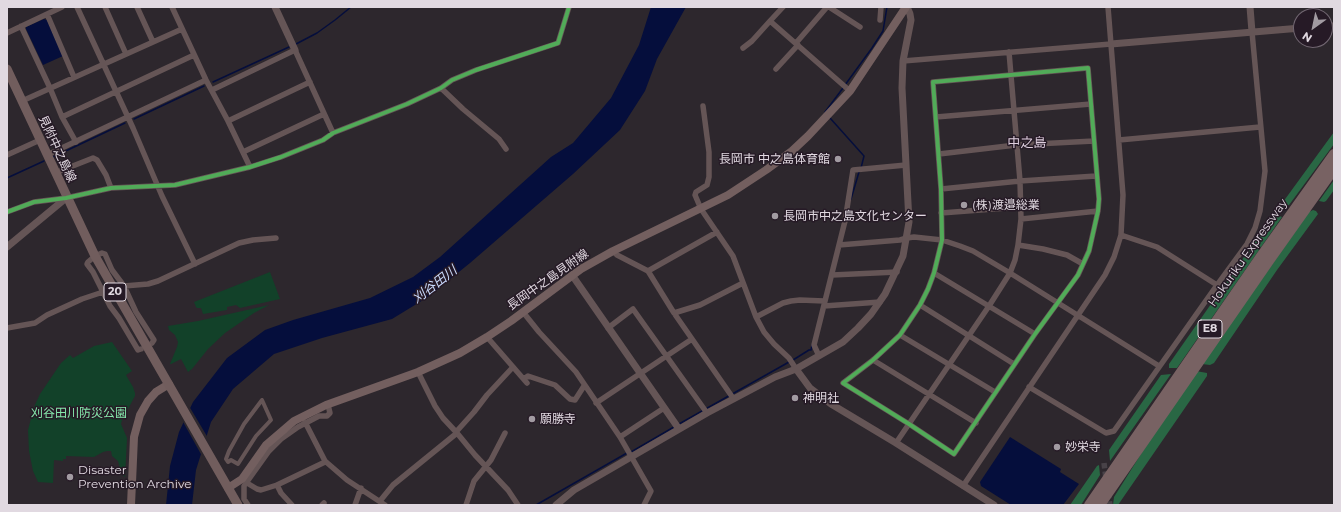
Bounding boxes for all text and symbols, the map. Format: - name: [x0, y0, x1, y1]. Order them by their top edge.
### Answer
- north arrow: [1293, 8, 1333, 48]
- text: N: [1299, 29, 1315, 46]
- street label: 見附中之島線: [35, 113, 79, 185]
- district label: 中之島: [1008, 135, 1046, 151]
- place label: 長岡市 中之島体育館: [719, 152, 830, 166]
- marker: 長岡市 中之島体育館: [833, 154, 843, 164]
- street label: Hokuriku Expressway: [1205, 196, 1291, 310]
- place label: (株)渡邉総業: [972, 198, 1040, 212]
- marker: (株)渡邉総業: [959, 200, 969, 210]
- place label: 長岡市中之島文化センター: [783, 209, 927, 223]
- marker: 長岡市中之島文化センター: [770, 211, 780, 221]
- street label: 長岡中之島見附線: [505, 247, 591, 313]
- water label: 刈谷田川: [410, 263, 460, 307]
- road number: 20: [104, 283, 126, 301]
- road number: E8: [1198, 320, 1222, 338]
- place label: 神明社: [803, 391, 839, 405]
- marker: 神明社: [790, 393, 800, 403]
- park label: 刈谷田川防災公園: [31, 406, 127, 420]
- place label: 願勝寺: [540, 412, 576, 426]
- marker: 願勝寺: [527, 414, 537, 424]
- place label: 妙栄寺: [1065, 440, 1101, 454]
- marker: 妙栄寺: [1052, 442, 1062, 452]
- place label: Disaster Prevention Archive: [78, 463, 192, 491]
- marker: Disaster Prevention Archive: [65, 472, 75, 482]

